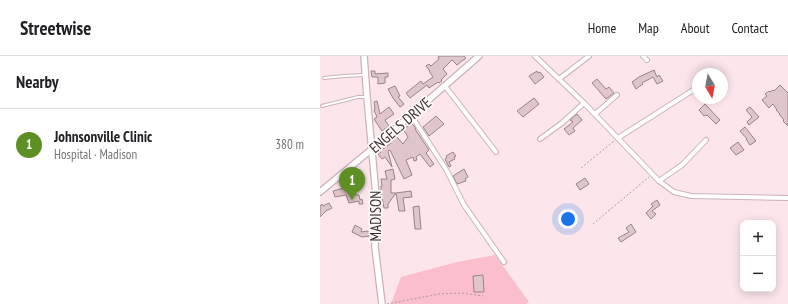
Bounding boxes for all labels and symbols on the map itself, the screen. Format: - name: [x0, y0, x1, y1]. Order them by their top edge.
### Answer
- north arrow: [692, 68, 728, 104]
- street label: ENGELS DRIVE: [365, 93, 435, 157]
- pin: 1: [339, 167, 365, 200]
- street label: MADISON: [366, 191, 385, 241]
- your location: [558, 209, 578, 229]

